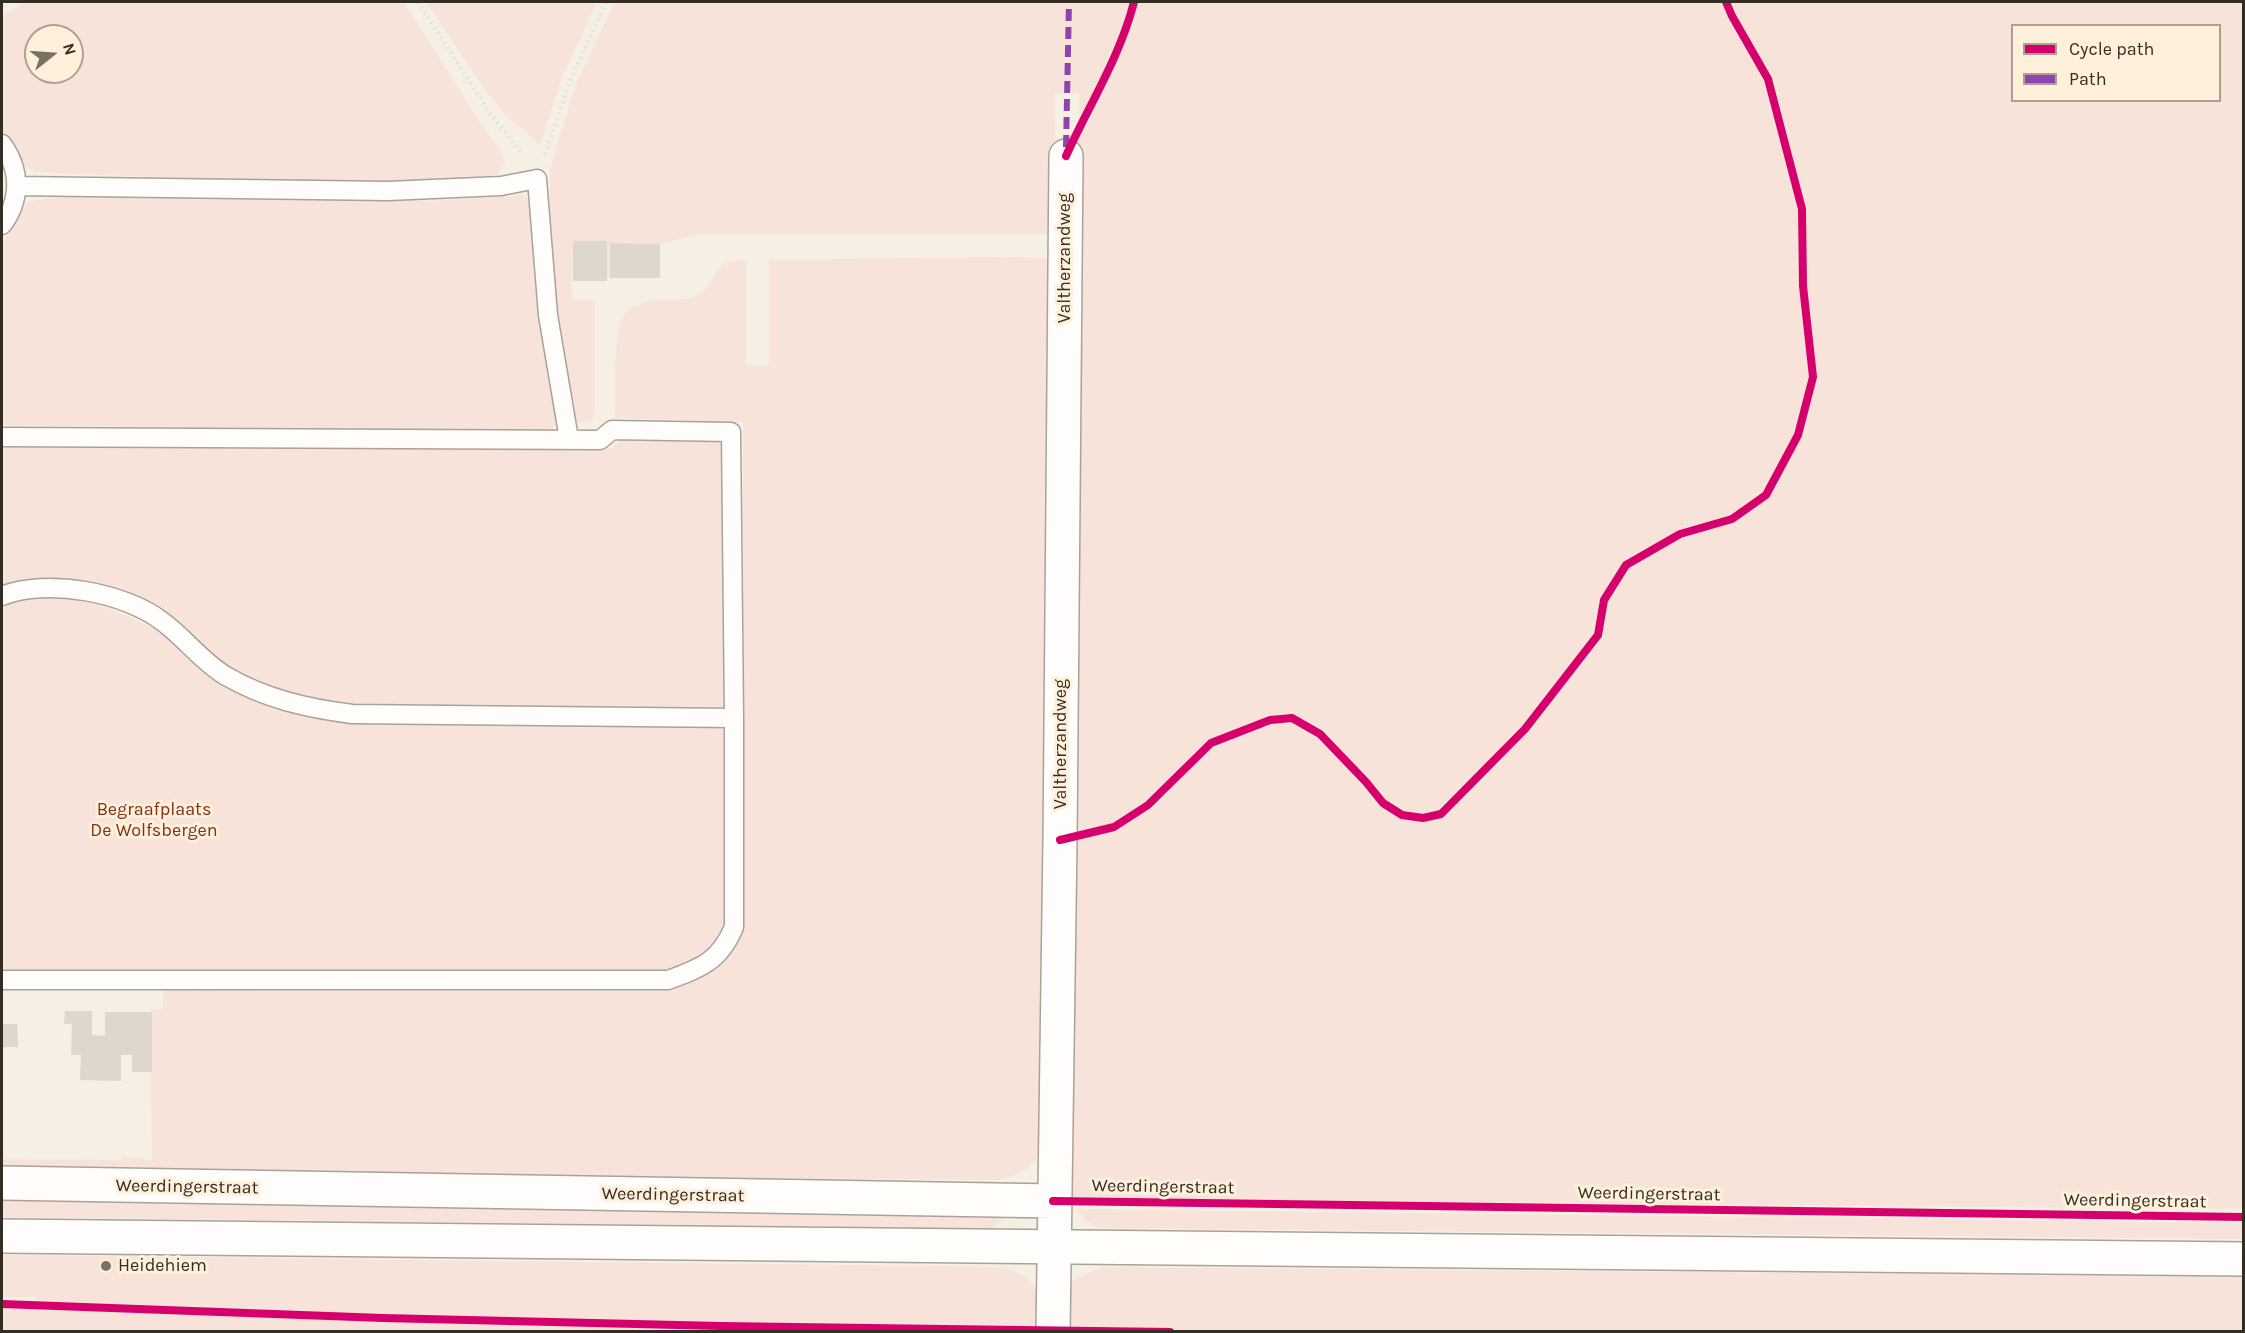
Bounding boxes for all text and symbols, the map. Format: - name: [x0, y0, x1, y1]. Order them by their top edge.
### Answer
- north arrow: [24, 24, 84, 84]
- legend: [2011, 24, 2221, 102]
- text: Cycle path: [2069, 38, 2154, 60]
- text: N: [59, 41, 81, 57]
- text: Path: [2069, 68, 2107, 90]
- street label: Valtherzandweg: [1054, 193, 1076, 323]
- street label: Valtherzandweg: [1050, 679, 1072, 809]
- park label: Begraafplaats De Wolfsbergen: [90, 799, 218, 842]
- street label: Weerdingerstraat: [116, 1175, 258, 1199]
- street label: Weerdingerstraat: [1092, 1175, 1234, 1199]
- street label: Weerdingerstraat: [1578, 1182, 1720, 1206]
- street label: Weerdingerstraat: [602, 1183, 744, 1207]
- street label: Weerdingerstraat: [2064, 1189, 2206, 1213]
- place label: Heidehiem: [118, 1255, 207, 1277]
- marker: Heidehiem: [99, 1259, 113, 1273]

